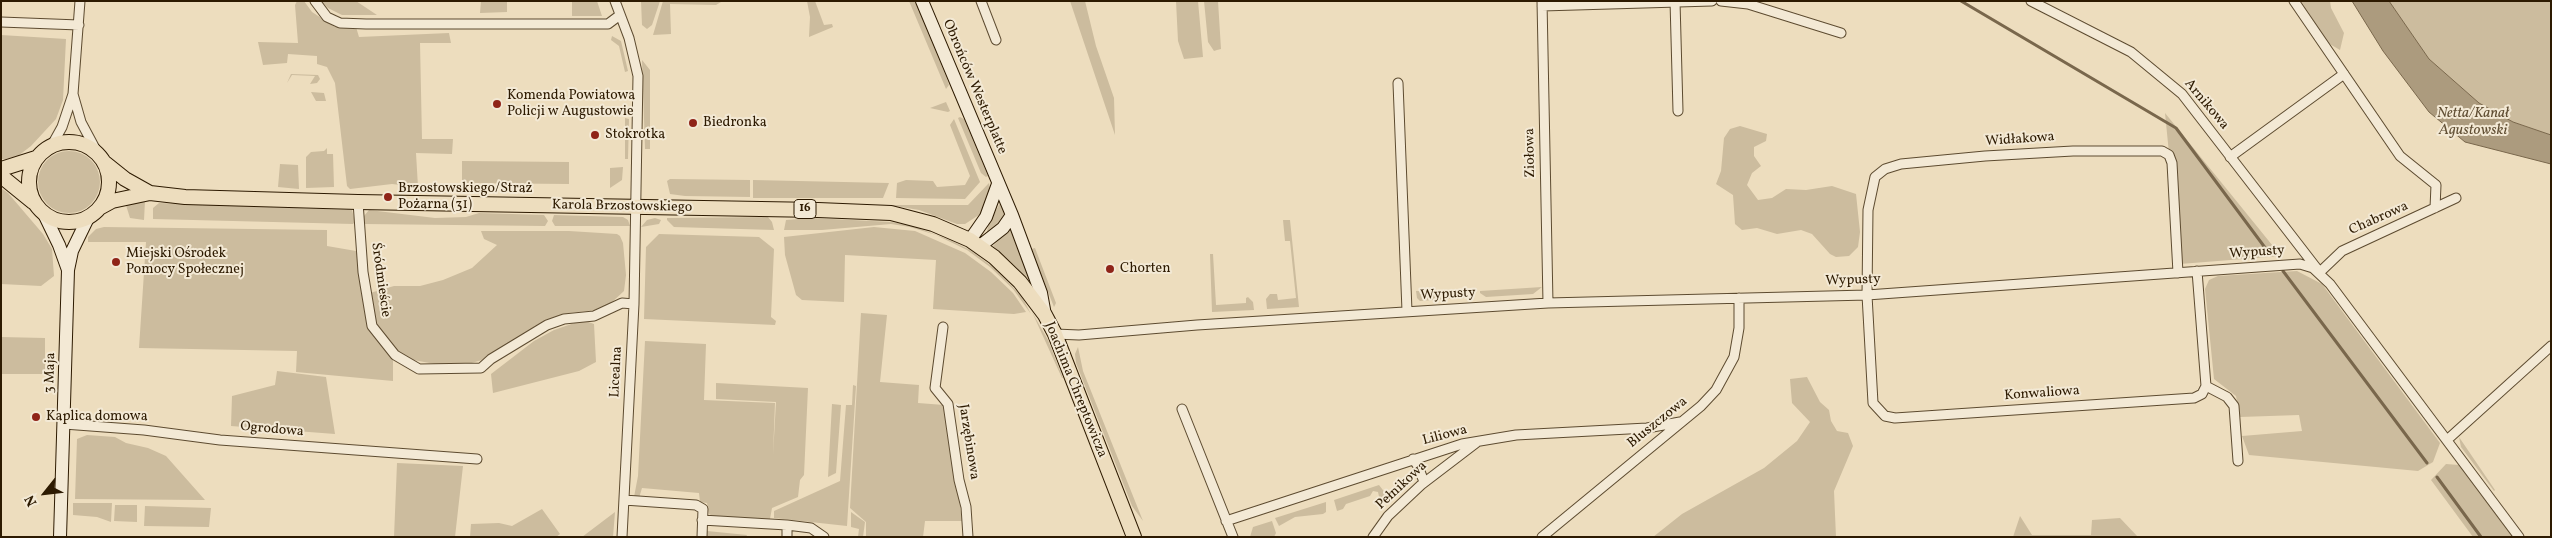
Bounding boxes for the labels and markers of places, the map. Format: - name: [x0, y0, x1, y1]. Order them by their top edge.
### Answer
- place label: Komenda Powiatowa Policji w Augustowie: [507, 88, 635, 120]
- marker: Komenda Powiatowa Policji w Augustowie: [491, 98, 503, 110]
- place label: Biedronka: [703, 115, 767, 131]
- marker: Biedronka: [687, 117, 699, 129]
- place label: Stokrotka: [605, 127, 665, 143]
- marker: Stokrotka: [589, 129, 601, 141]
- place label: Brzostowskiego/Straż Pożarna (31): [398, 181, 533, 213]
- marker: Brzostowskiego/Straż Pożarna (31): [382, 191, 394, 203]
- place label: Miejski Ośrodek Pomocy Społecznej: [126, 246, 244, 278]
- marker: Miejski Ośrodek Pomocy Społecznej: [110, 256, 122, 268]
- place label: Chorten: [1120, 261, 1171, 277]
- marker: Chorten: [1104, 263, 1116, 275]
- place label: Kaplica domowa: [46, 409, 148, 425]
- marker: Kaplica domowa: [30, 411, 42, 423]

